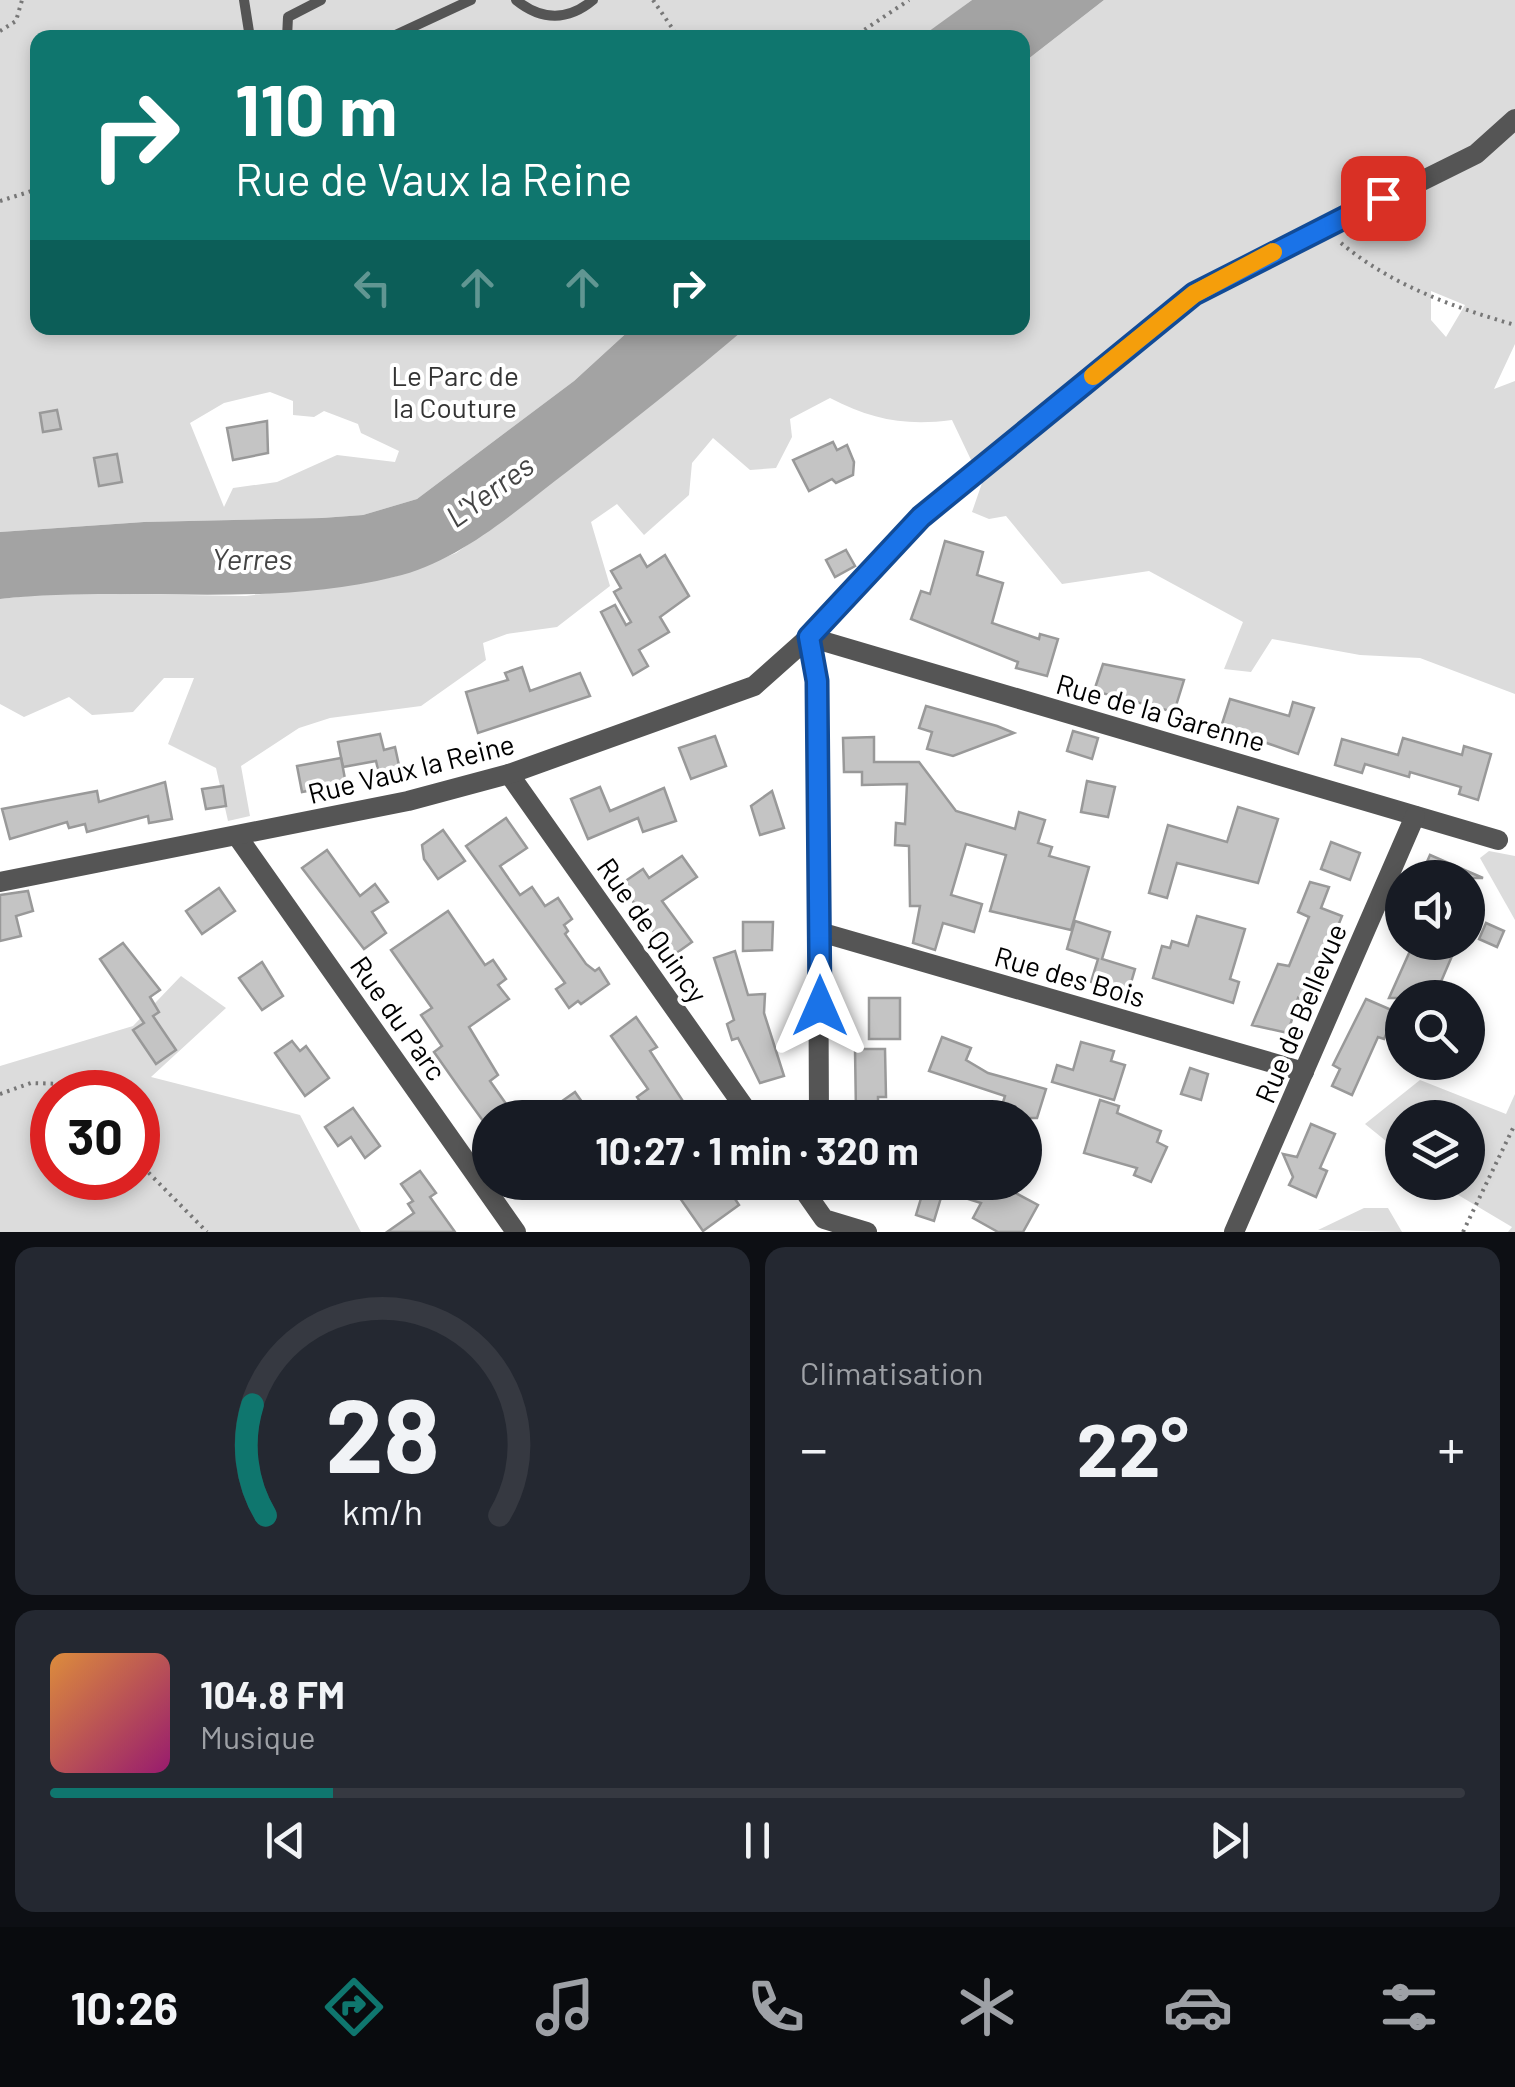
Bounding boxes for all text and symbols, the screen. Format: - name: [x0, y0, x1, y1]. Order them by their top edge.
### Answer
- text: 110 m: [235, 66, 397, 150]
- icon: right: [70, 70, 200, 200]
- text: Rue de Vaux la Reine: [235, 151, 632, 205]
- pin: [1341, 156, 1426, 241]
- icon: arrive: [1356, 171, 1411, 226]
- icon: left: [345, 260, 400, 315]
- icon: ahead: [450, 260, 505, 315]
- icon: ahead: [555, 260, 610, 315]
- icon: right: [660, 260, 715, 315]
- park label: Le Parc de la Couture: [391, 358, 519, 424]
- water label: L'Yerres: [438, 446, 540, 534]
- water label: Yerres: [212, 540, 292, 576]
- street label: Rue de la Garenne: [1052, 666, 1270, 758]
- street label: Rue Vaux la Reine: [304, 726, 518, 810]
- street label: Rue de Quincy: [591, 851, 715, 1009]
- map controls: [1385, 860, 1485, 1200]
- button: sound: [1385, 860, 1485, 960]
- street label: Rue de Bellevue: [1247, 918, 1353, 1108]
- street label: Rue des Bois: [991, 938, 1149, 1014]
- street label: Rue du Parc: [344, 949, 454, 1087]
- position arrow: [768, 954, 872, 1058]
- button: search: [1385, 980, 1485, 1080]
- speed limit sign: 30: [30, 1070, 160, 1200]
- button: layers: [1385, 1100, 1485, 1200]
- text: 10:27 · 1 min · 320 m: [595, 1127, 919, 1173]
- text: Climatisation: [800, 1353, 984, 1391]
- text: 28: [325, 1369, 440, 1494]
- text: 22°: [1076, 1402, 1189, 1492]
- text: −: [800, 1414, 828, 1480]
- text: +: [1437, 1414, 1465, 1480]
- text: km/h: [342, 1489, 423, 1532]
- text: 104.8 FM: [200, 1671, 345, 1717]
- text: Musique: [200, 1717, 315, 1755]
- icon: previous: [258, 1813, 313, 1868]
- icon: pause: [730, 1813, 785, 1868]
- icon: next: [1202, 1813, 1257, 1868]
- icon: directions: [319, 1972, 389, 2042]
- icon: music: [530, 1972, 600, 2042]
- icon: phone: [741, 1972, 811, 2042]
- icon: climate: [952, 1972, 1022, 2042]
- icon: car: [1163, 1972, 1233, 2042]
- icon: filters: [1374, 1972, 1444, 2042]
- text: 10:26: [71, 1980, 178, 2034]

